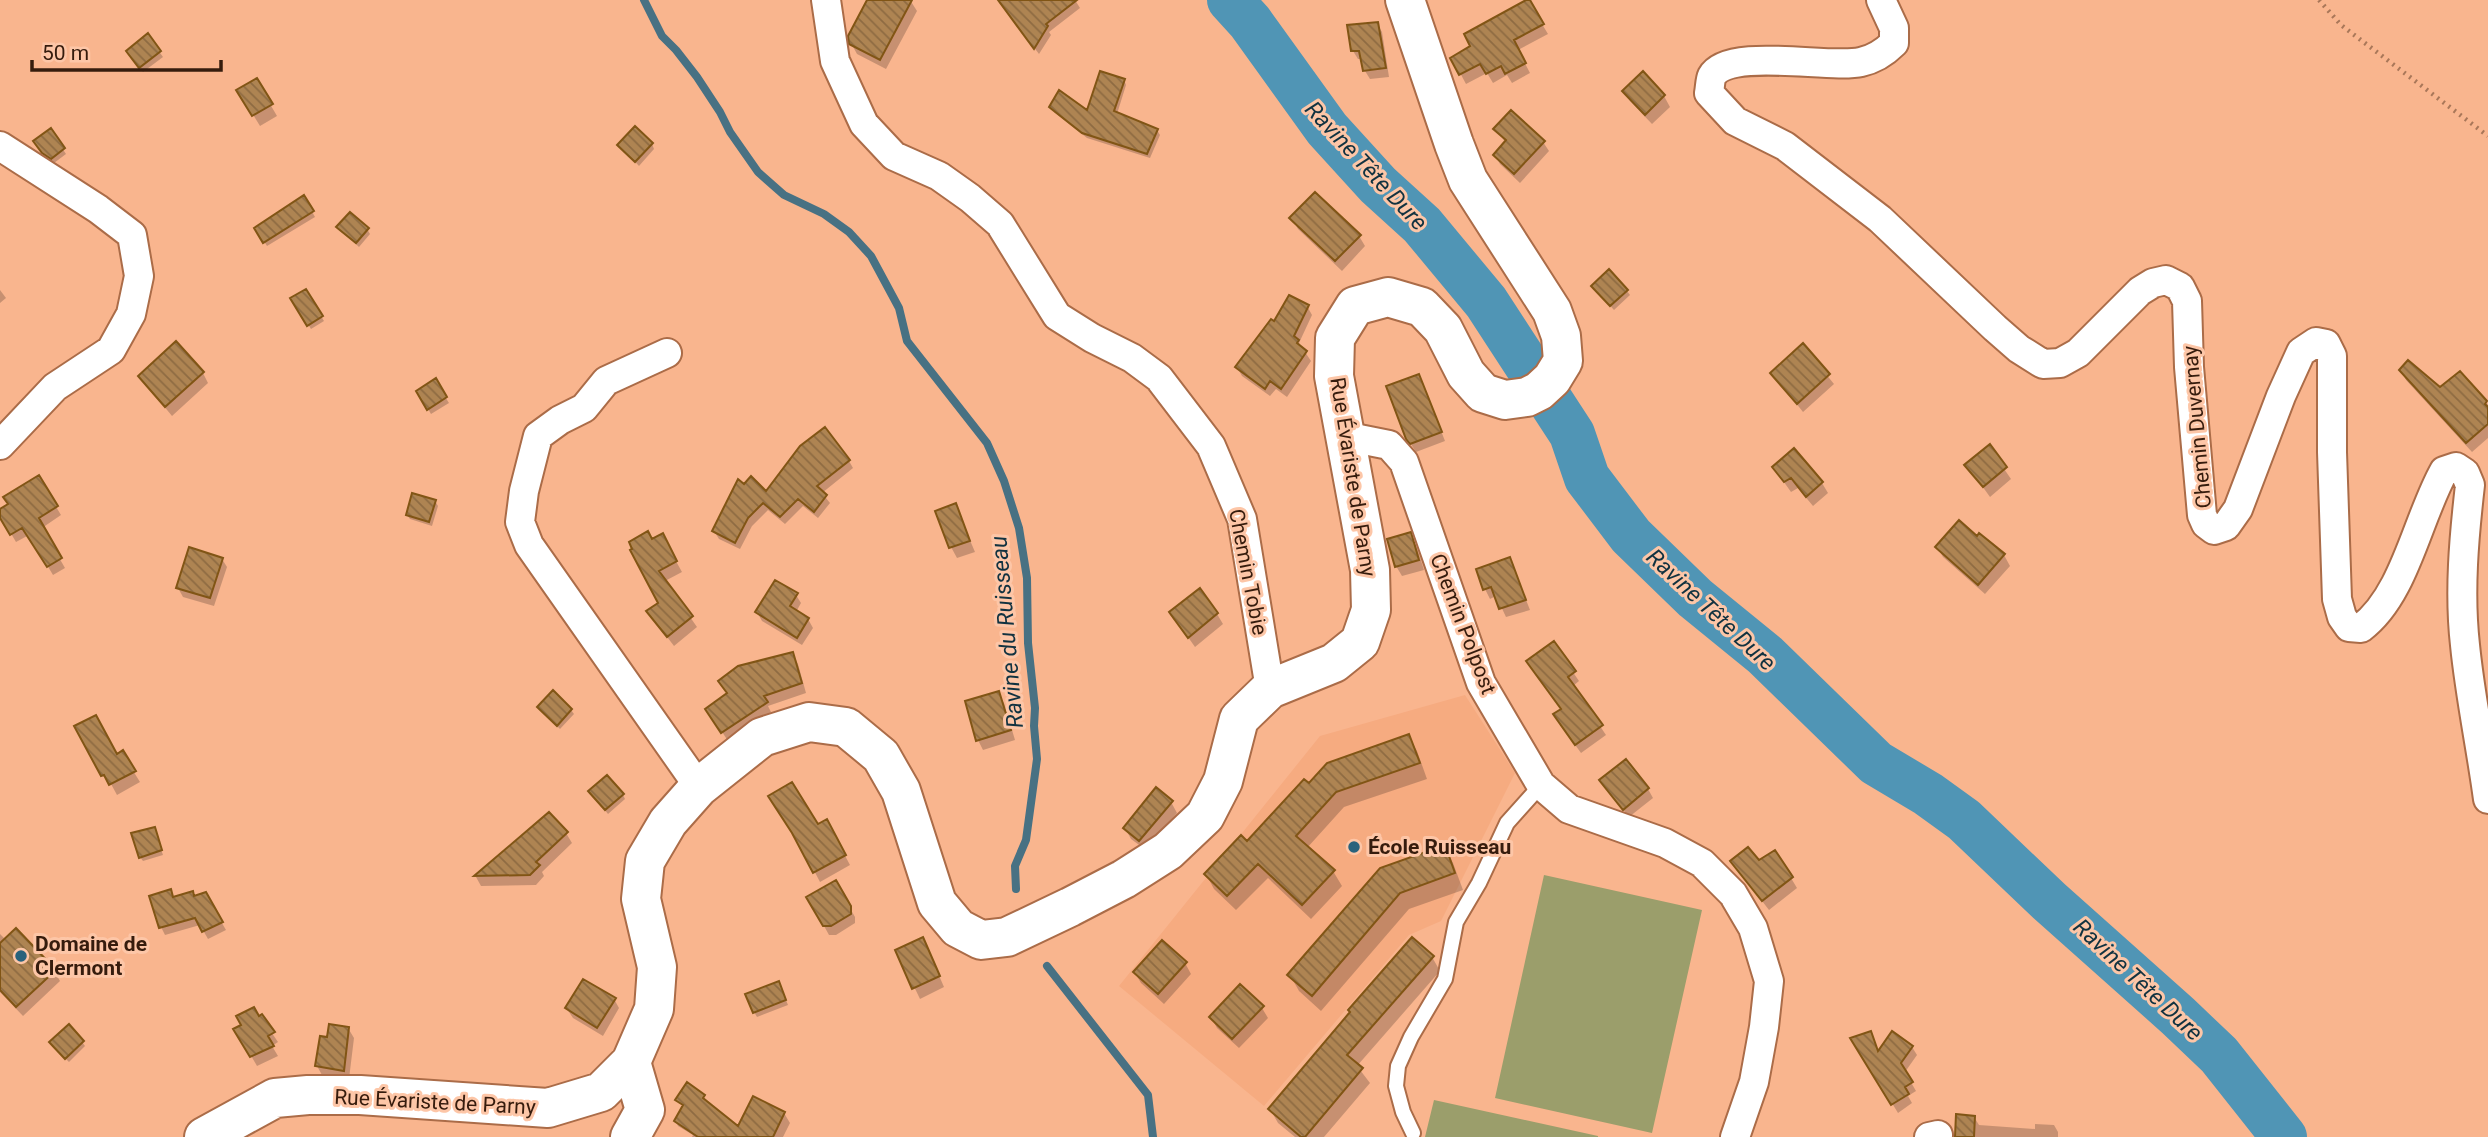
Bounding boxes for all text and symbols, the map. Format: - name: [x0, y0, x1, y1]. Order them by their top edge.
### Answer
- scale bar: [32, 28, 220, 72]
- text: 50 m: [42, 41, 89, 65]
- water label: Ravine Tête Dure: [1299, 96, 1433, 236]
- street label: Chemin Duvernay: [2178, 345, 2216, 509]
- street label: Rue Évariste de Parny: [1325, 376, 1381, 579]
- street label: Chemin Tobie: [1224, 507, 1272, 637]
- water label: Ravine du Ruisseau: [985, 535, 1029, 729]
- water label: Ravine Tête Dure: [1641, 543, 1781, 677]
- street label: Chemin Polpost: [1425, 550, 1501, 698]
- place label: École Ruisseau: [1368, 835, 1511, 859]
- marker: École Ruisseau: [1346, 839, 1362, 855]
- water label: Ravine Tête Dure: [2068, 913, 2208, 1047]
- place label: Domaine de Clermont: [35, 932, 147, 980]
- marker: Domaine de Clermont: [13, 948, 29, 964]
- street label: Rue Évariste de Parny: [334, 1085, 536, 1119]

